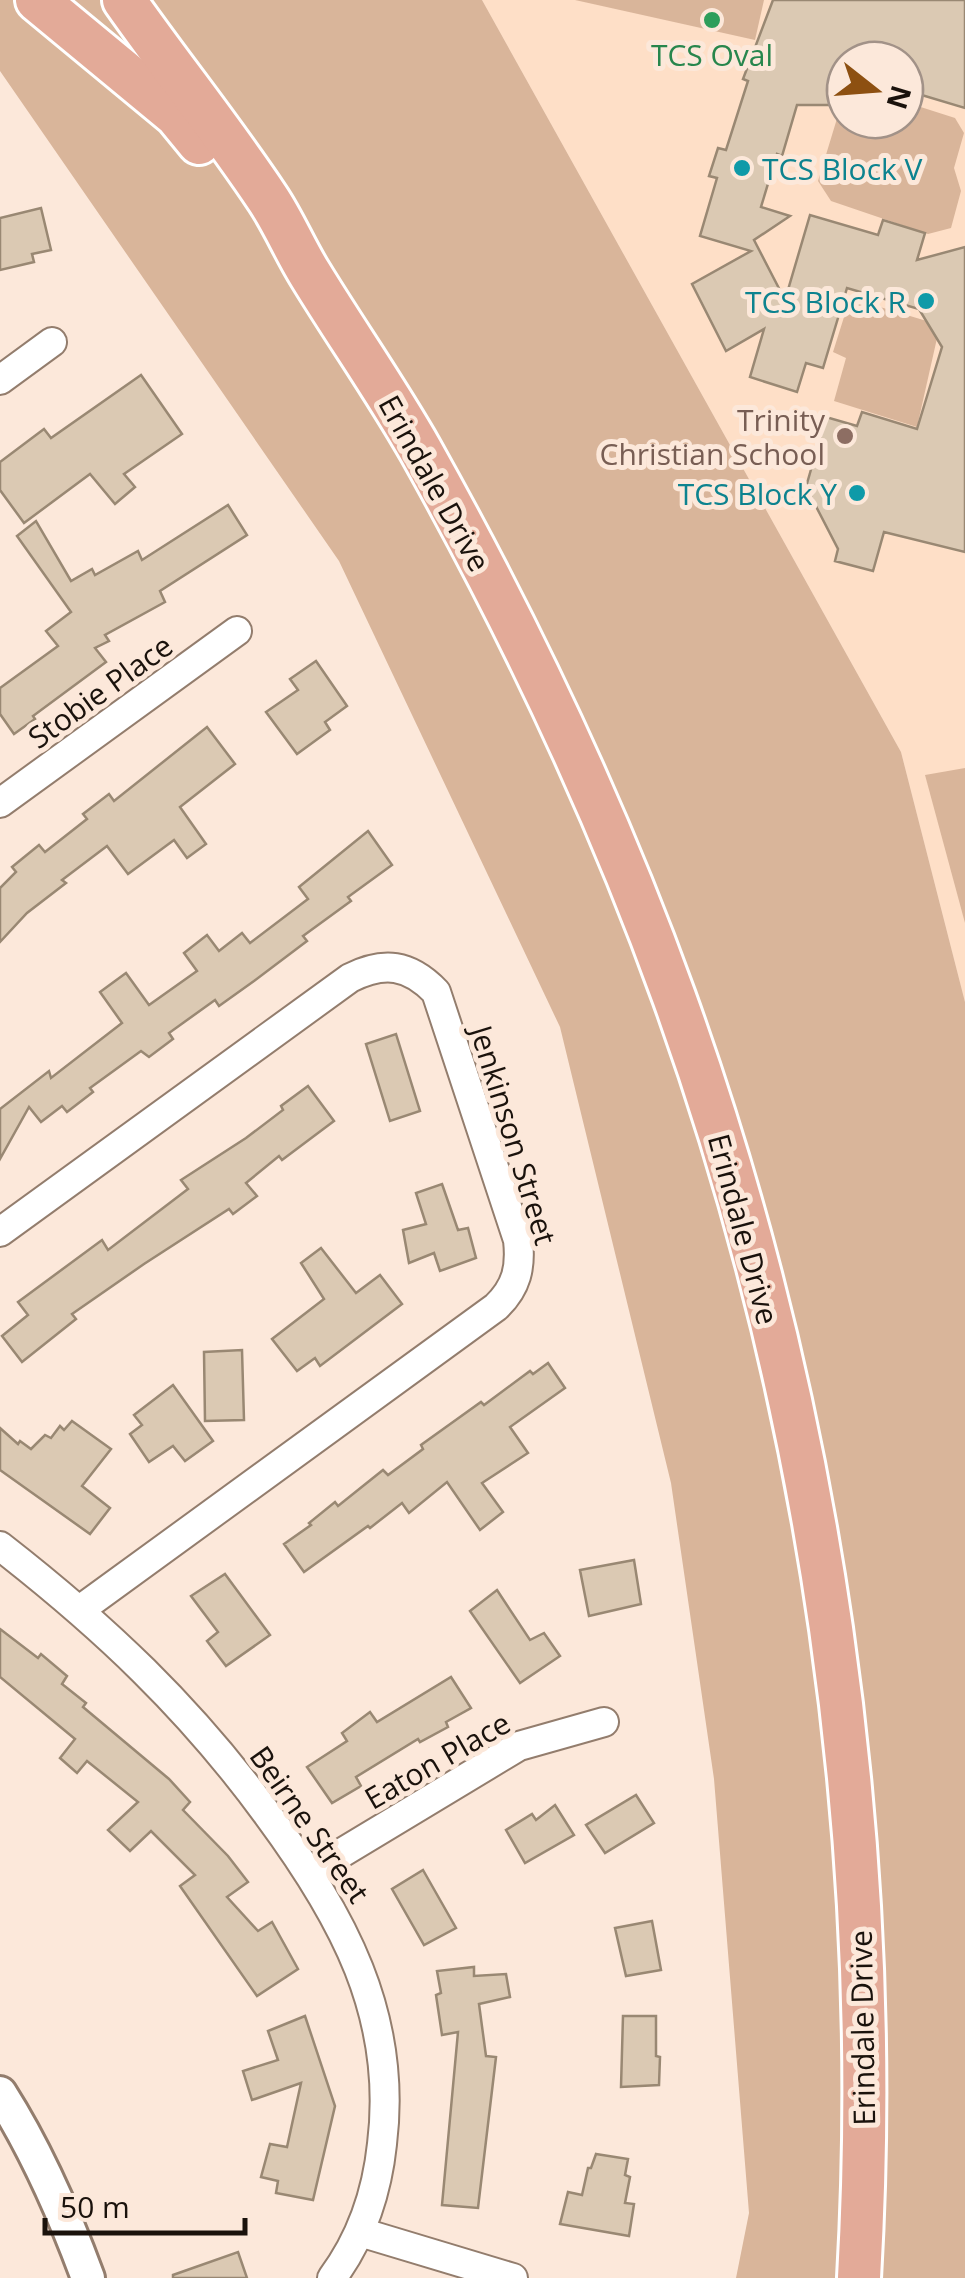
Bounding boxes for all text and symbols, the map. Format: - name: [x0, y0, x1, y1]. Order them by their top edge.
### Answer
- marker: TCS Oval: [701, 9, 723, 31]
- place label: TCS Oval: [651, 34, 773, 75]
- north arrow: [825, 40, 925, 140]
- text: N: [878, 81, 921, 114]
- place label: TCS Block V: [762, 148, 923, 189]
- marker: TCS Block V: [731, 157, 753, 179]
- place label: TCS Block R: [745, 281, 906, 322]
- marker: TCS Block R: [915, 290, 937, 312]
- street label: Erindale Drive: [370, 388, 500, 578]
- place label: Trinity Christian School: [600, 399, 826, 474]
- marker: Trinity Christian School: [834, 425, 856, 447]
- place label: TCS Block Y: [678, 473, 837, 514]
- marker: TCS Block Y: [846, 482, 868, 504]
- street label: Stobie Place: [19, 625, 181, 757]
- street label: Jenkinson Street: [460, 1017, 567, 1250]
- street label: Erindale Drive: [699, 1129, 789, 1329]
- street label: Eaton Place: [357, 1702, 517, 1818]
- street label: Beirne Street: [241, 1737, 379, 1911]
- street label: Erindale Drive: [840, 1930, 884, 2126]
- scale bar: [45, 2173, 245, 2235]
- text: 50 m: [60, 2186, 130, 2227]

